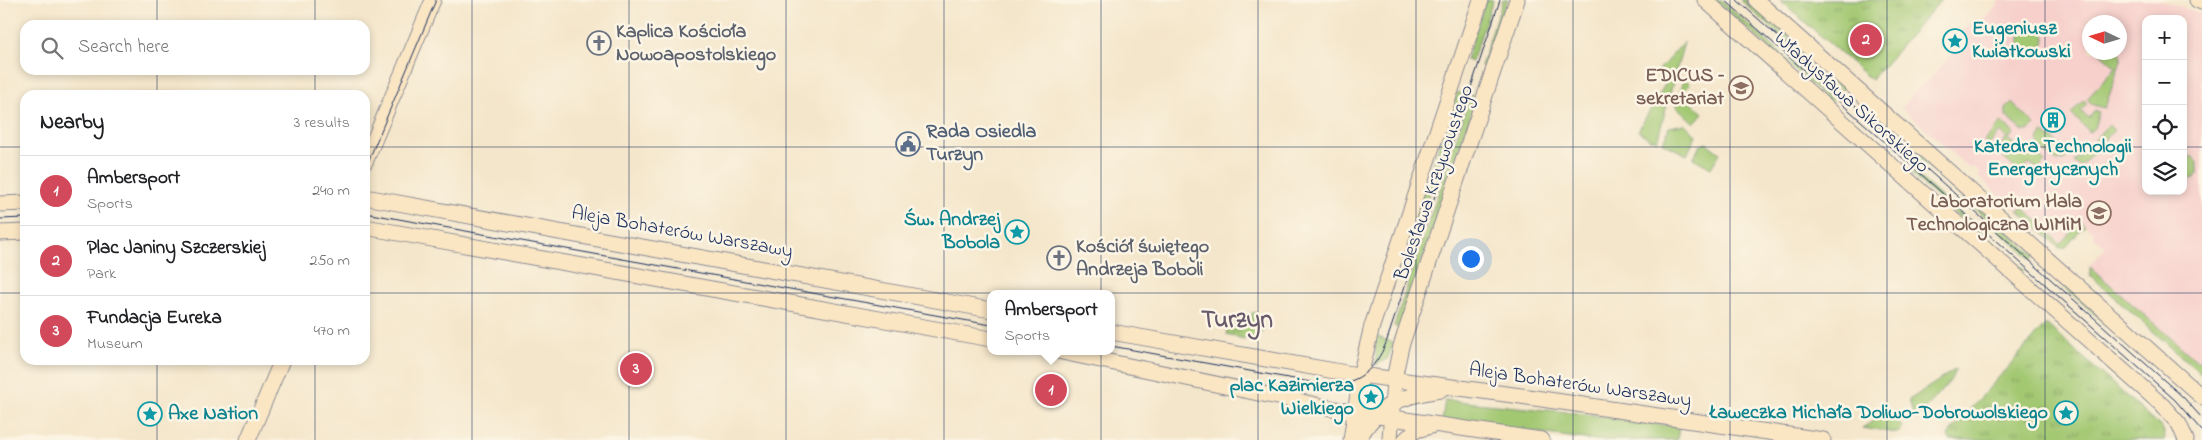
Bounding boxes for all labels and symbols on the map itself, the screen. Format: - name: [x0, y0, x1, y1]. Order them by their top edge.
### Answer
- place label: Eugeniusz Kwiatkowski: [1972, 15, 2071, 67]
- north arrow: [2082, 15, 2127, 60]
- place label: Kaplica Kościoła Nowoapostolskiego: [616, 18, 776, 71]
- pin: 2: [1850, 21, 1882, 59]
- street label: Władysława Sikorskiego: [1766, 25, 1935, 182]
- place icon: Eugeniusz Kwiatkowski: [1942, 28, 1968, 54]
- church icon: Kaplica Kościoła Nowoapostolskiego: [586, 30, 612, 56]
- place label: EDICUS – sekretariat: [1636, 62, 1724, 114]
- school or university icon: EDICUS – sekretariat: [1728, 75, 1754, 101]
- street label: Bolesława Krzywoustego: [1388, 81, 1483, 286]
- building icon: Katedra Technologii Energetycznych: [2040, 107, 2066, 133]
- place label: Rada Osiedla Turzyn: [926, 118, 1036, 171]
- public building icon: Rada Osiedla Turzyn: [895, 131, 921, 157]
- place label: Katedra Technologii Energetycznych: [1974, 133, 2132, 186]
- place label: Laboratorium Hala Technologiczna WIMiM: [1906, 188, 2082, 241]
- street label: Aleja Bohaterów Warszawy: [569, 199, 795, 267]
- school or university icon: Laboratorium Hala Technologiczna WIMiM: [2086, 200, 2112, 226]
- place label: Św. Andrzej Bobola: [904, 206, 1001, 258]
- place icon: Św. Andrzej Bobola: [1004, 219, 1030, 245]
- place label: Kościół świętego Andrzeja Boboli: [1076, 233, 1209, 285]
- church icon: Kościół świętego Andrzeja Boboli: [1046, 245, 1072, 271]
- your location: [1458, 246, 1484, 272]
- district label: Turzyn: [1201, 303, 1273, 340]
- pin: 3: [620, 350, 652, 388]
- street label: Aleja Bohaterów Warszawy: [1467, 356, 1693, 416]
- pin: 1: [1035, 371, 1067, 409]
- place label: plac Kazimierza Wielkiego: [1230, 372, 1354, 425]
- place icon: plac Kazimierza Wielkiego: [1358, 384, 1384, 410]
- place label: Ławeczka Michała Doliwo-Dobrowolskiego: [1709, 399, 2048, 429]
- place label: Axe Nation: [168, 400, 258, 429]
- place icon: Ławeczka Michała Doliwo-Dobrowolskiego: [2053, 400, 2079, 426]
- place icon: Axe Nation: [137, 401, 163, 427]

